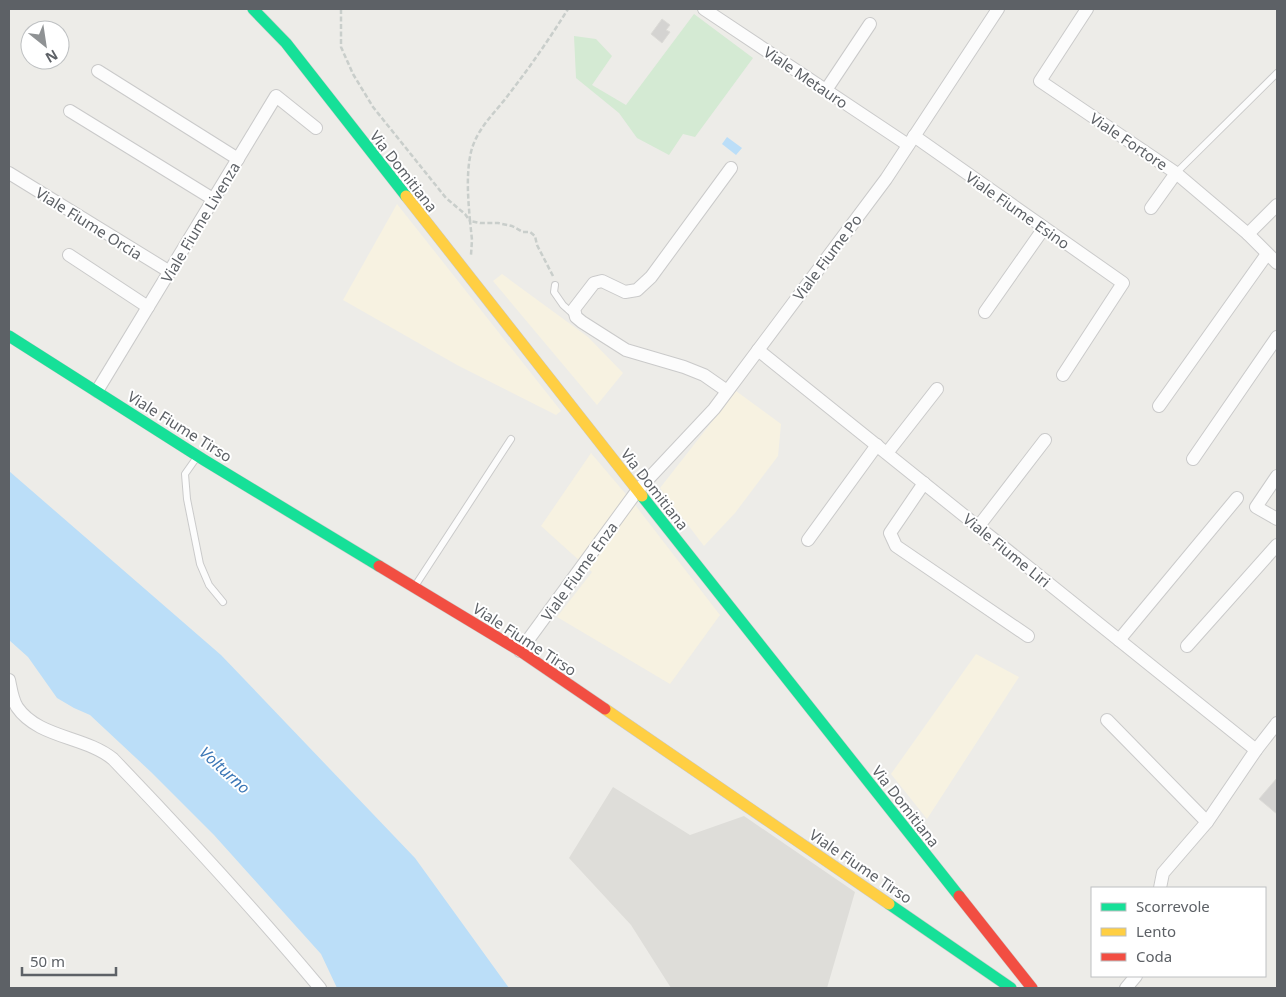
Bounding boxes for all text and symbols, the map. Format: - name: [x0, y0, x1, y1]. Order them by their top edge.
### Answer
- north arrow: [20, 20, 70, 70]
- street label: Viale Metauro: [760, 41, 852, 113]
- text: N: [42, 46, 61, 68]
- street label: Viale Fortore: [1086, 108, 1172, 174]
- street label: Via Domitiana: [366, 126, 442, 216]
- street label: Viale Fiume Livenza: [156, 158, 244, 286]
- street label: Viale Fiume Esino: [962, 167, 1074, 253]
- street label: Viale Fiume Orcia: [32, 182, 146, 264]
- street label: Viale Fiume Po: [788, 210, 866, 304]
- street label: Viale Fiume Tirso: [124, 386, 236, 466]
- street label: Via Domitiana: [617, 444, 693, 534]
- street label: Viale Fiume Liri: [959, 509, 1055, 591]
- street label: Viale Fiume Enza: [536, 517, 622, 625]
- street label: Viale Fiume Tirso: [469, 598, 581, 680]
- water label: Volturno: [195, 741, 255, 799]
- street label: Via Domitiana: [868, 761, 944, 851]
- street label: Viale Fiume Tirso: [806, 824, 916, 908]
- legend: [1091, 887, 1266, 977]
- text: Scorrevole: [1136, 896, 1210, 916]
- text: Lento: [1136, 921, 1176, 941]
- scale bar: [22, 944, 116, 976]
- text: Coda: [1136, 946, 1172, 966]
- text: 50 m: [30, 951, 65, 971]

